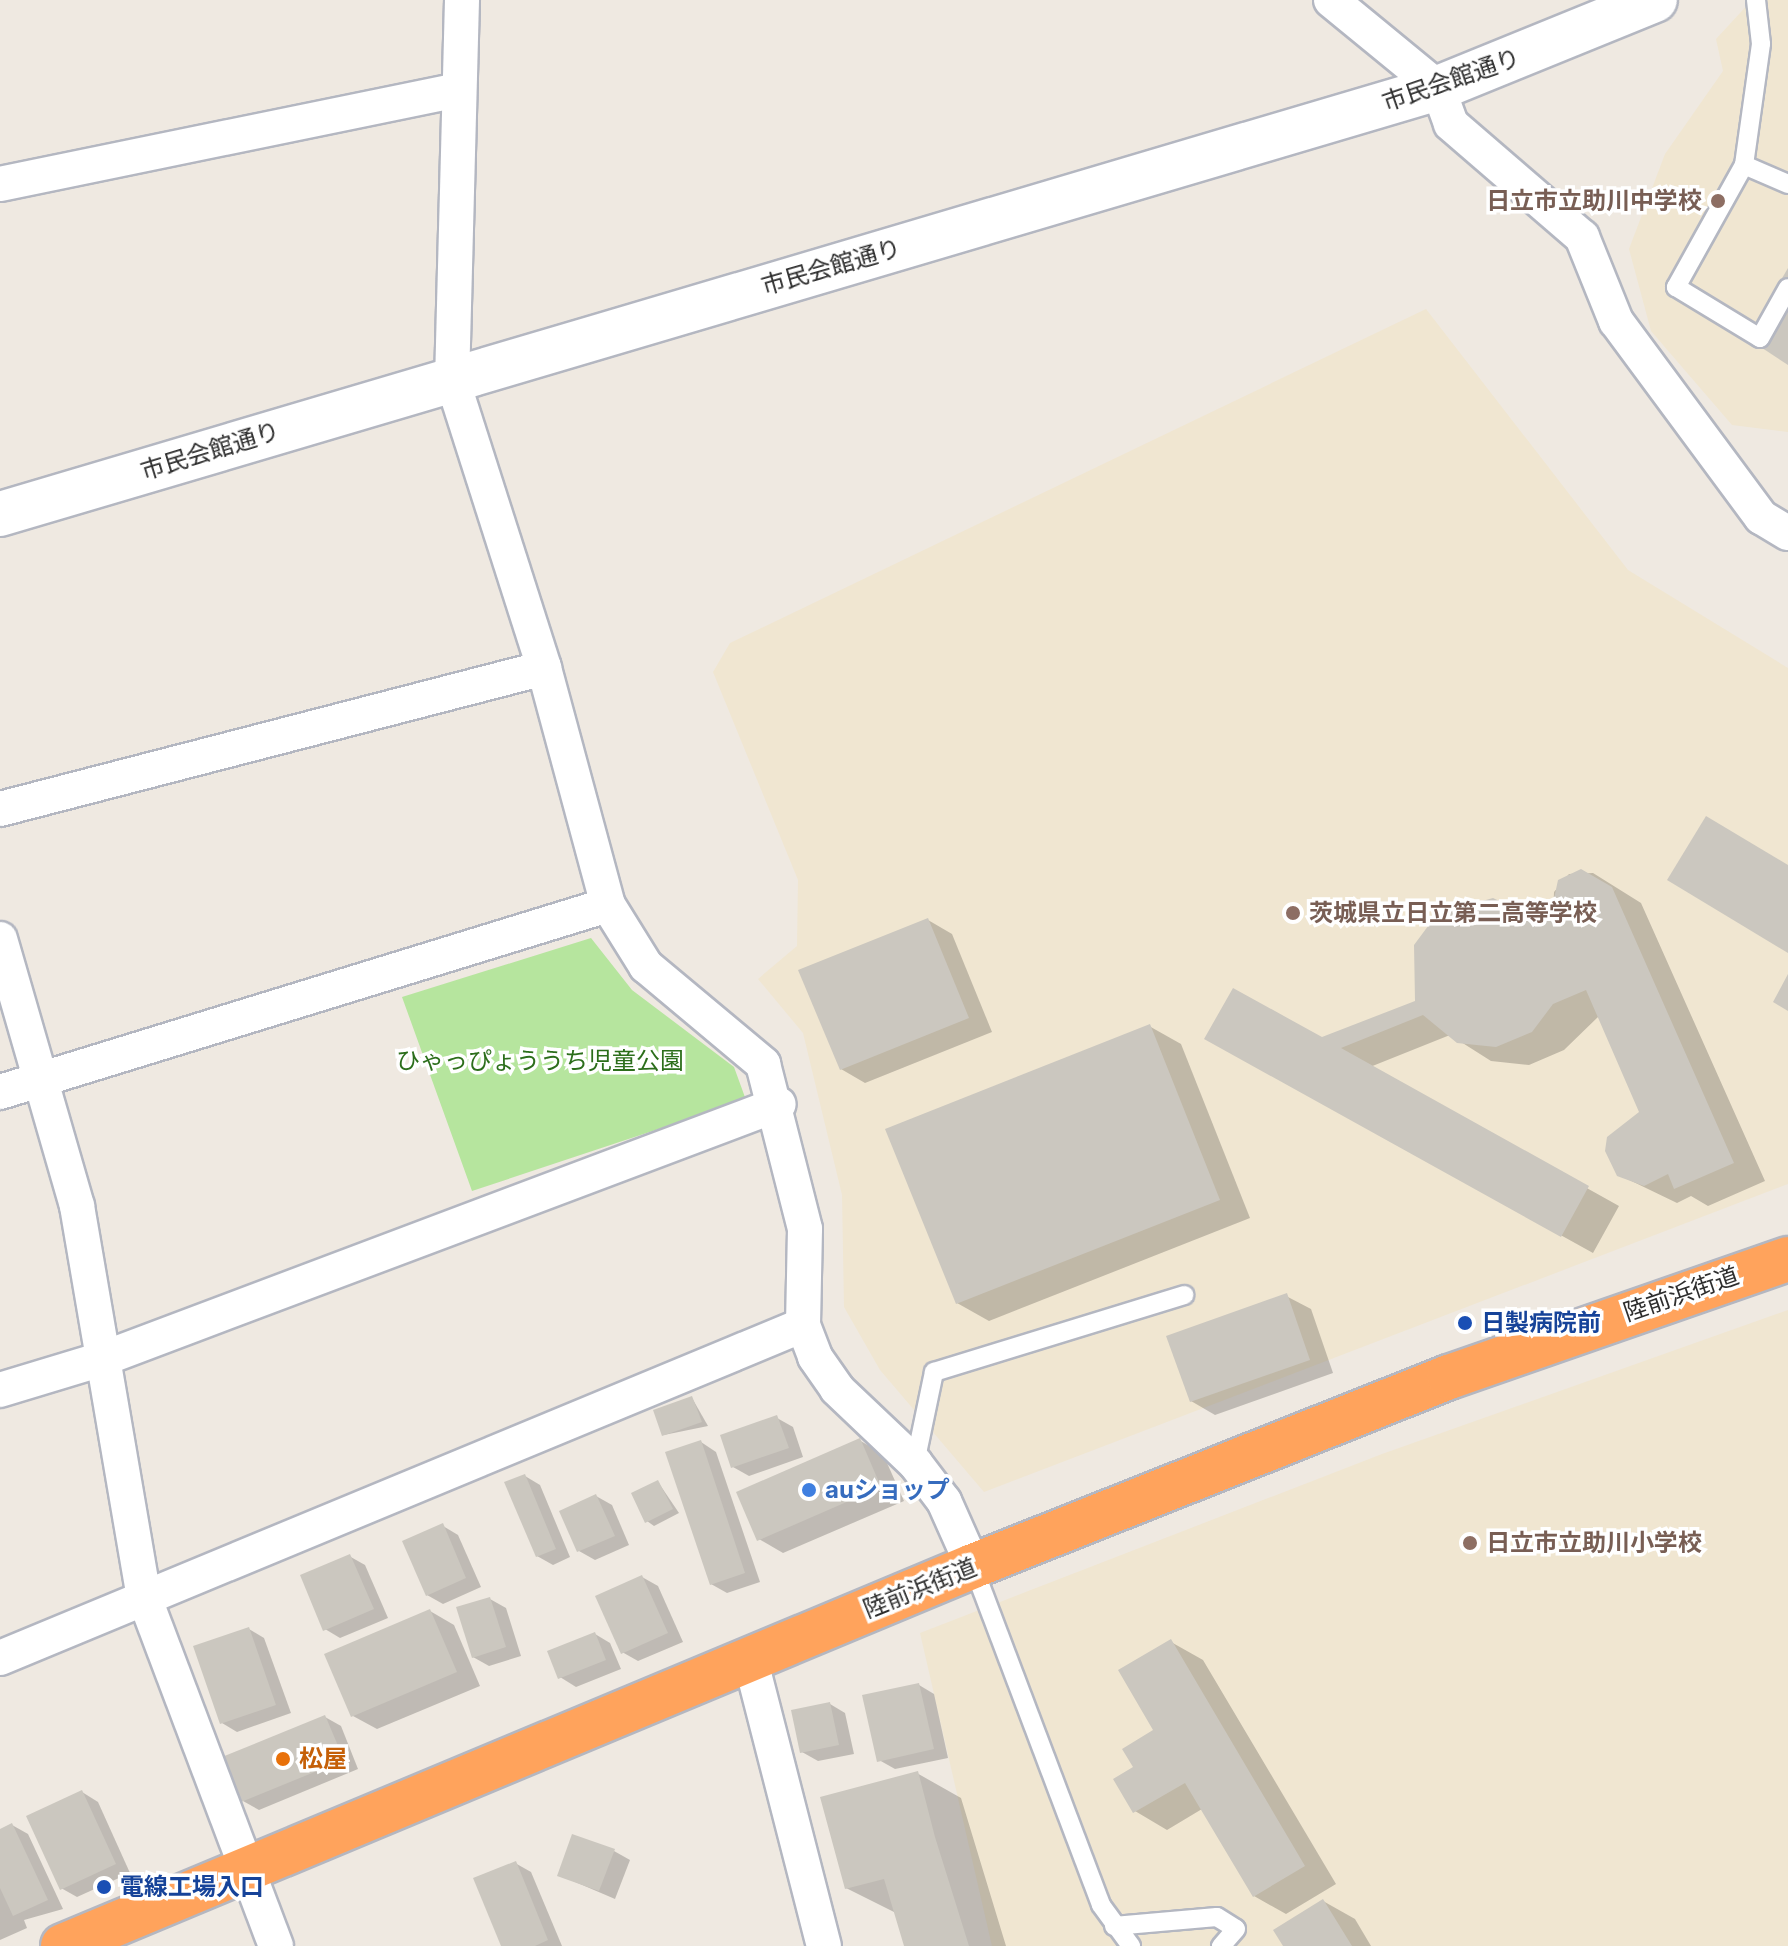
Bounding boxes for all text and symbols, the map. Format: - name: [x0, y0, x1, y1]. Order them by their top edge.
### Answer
- street label: 市民会館通り: [1378, 43, 1524, 117]
- place label: 日立市立助川中学校: [1486, 187, 1702, 215]
- marker: 日立市立助川中学校: [1709, 192, 1727, 210]
- street label: 市民会館通り: [758, 233, 904, 301]
- street label: 市民会館通り: [137, 416, 283, 486]
- place label: 茨城県立日立第二高等学校: [1309, 899, 1597, 927]
- marker: 茨城県立日立第二高等学校: [1284, 904, 1302, 922]
- park label: ひゃっぴょううち児童公園: [396, 1047, 684, 1075]
- street label: 陸前浜街道: [1620, 1261, 1742, 1327]
- place label: 日製病院前: [1481, 1309, 1601, 1337]
- marker: 日製病院前: [1456, 1314, 1474, 1332]
- place label: auショップ: [825, 1476, 950, 1504]
- marker: auショップ: [800, 1481, 818, 1499]
- place label: 日立市立助川小学校: [1486, 1529, 1702, 1557]
- marker: 日立市立助川小学校: [1461, 1534, 1479, 1552]
- street label: 陸前浜街道: [859, 1552, 981, 1624]
- place label: 松屋: [299, 1745, 347, 1773]
- marker: 松屋: [274, 1750, 292, 1768]
- place label: 電線工場入口: [120, 1873, 264, 1901]
- marker: 電線工場入口: [95, 1878, 113, 1896]

